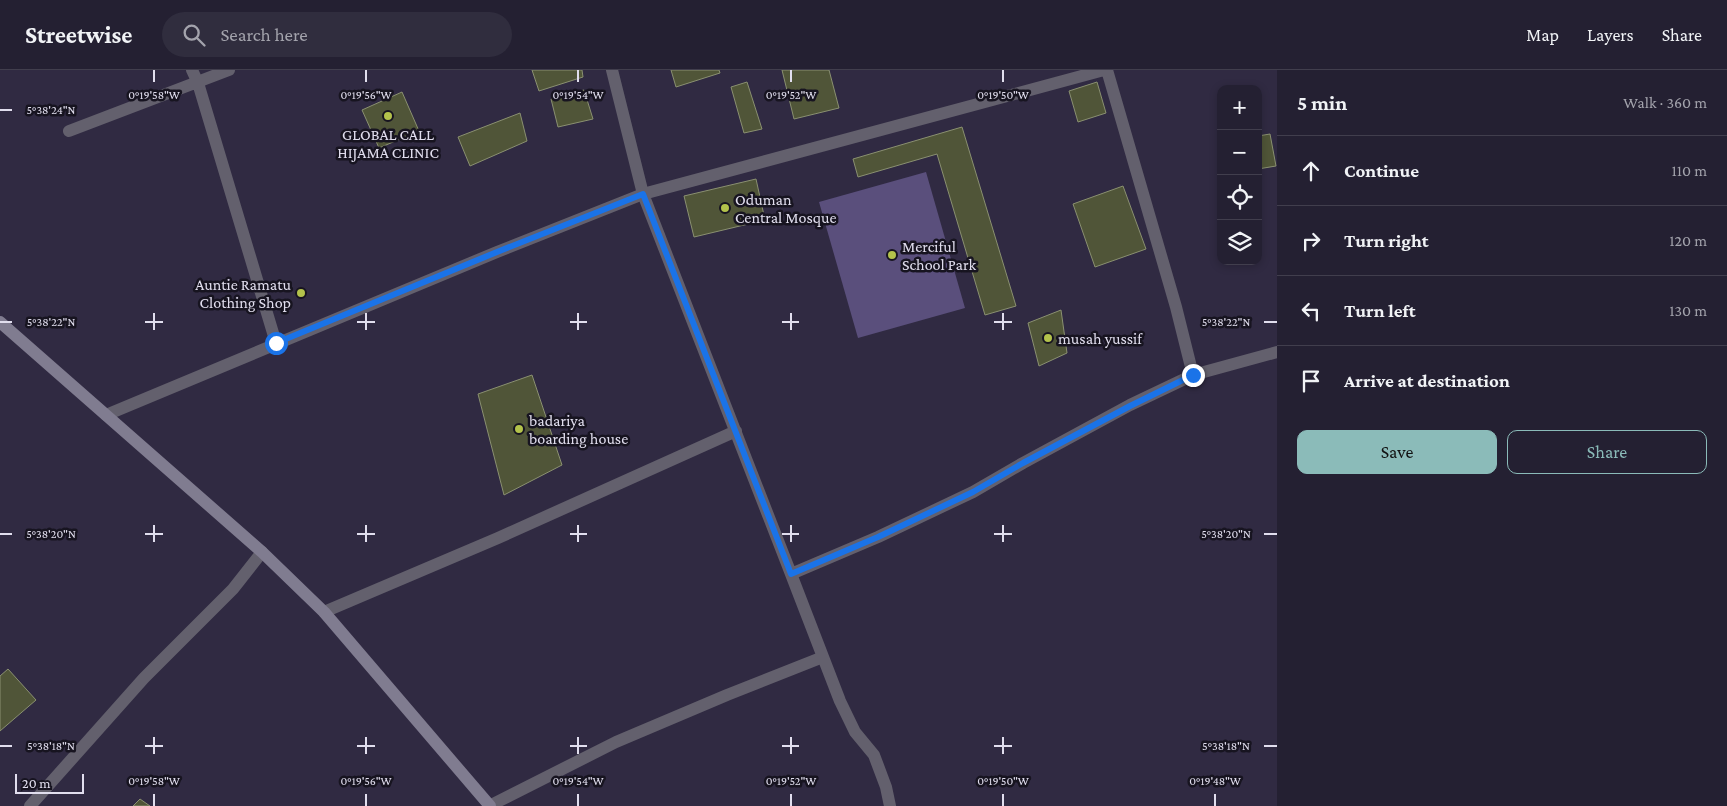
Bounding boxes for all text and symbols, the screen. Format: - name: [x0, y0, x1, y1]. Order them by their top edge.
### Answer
- search box: [162, 12, 512, 57]
- text: Streetwise: [25, 21, 132, 48]
- icon: search: [180, 21, 208, 49]
- text: Search here: [220, 24, 308, 45]
- text: Map: [1526, 25, 1559, 45]
- text: Layers: [1587, 25, 1634, 45]
- text: Share: [1662, 25, 1702, 45]
- map controls: [1217, 85, 1262, 265]
- button: +: [1217, 85, 1262, 130]
- text: 0°19'58"W: [128, 88, 180, 102]
- text: 0°19'56"W: [340, 88, 392, 102]
- text: 0°19'54"W: [553, 88, 603, 102]
- text: 0°19'52"W: [766, 88, 816, 102]
- text: 0°19'50"W: [977, 88, 1029, 102]
- text: 5 min: [1297, 91, 1347, 115]
- text: Walk · 360 m: [1623, 94, 1707, 111]
- text: 5°38'24"N: [27, 103, 76, 117]
- marker: GLOBAL CALL HIJAMA CLINIC: [382, 110, 394, 122]
- place label: GLOBAL CALL HIJAMA CLINIC: [337, 126, 439, 162]
- button: −: [1217, 130, 1262, 175]
- icon: ahead: [1297, 157, 1325, 185]
- text: Continue: [1344, 160, 1419, 181]
- text: 110 m: [1671, 162, 1707, 179]
- button: locate: [1217, 175, 1262, 220]
- place label: Oduman Central Mosque: [735, 191, 836, 227]
- marker: Oduman Central Mosque: [719, 202, 731, 214]
- button: layers: [1217, 220, 1262, 265]
- icon: right: [1297, 227, 1325, 255]
- text: Turn right: [1344, 230, 1429, 251]
- text: 120 m: [1669, 232, 1707, 249]
- place label: Merciful School Park: [902, 238, 977, 273]
- marker: Merciful School Park: [886, 249, 898, 261]
- place label: Auntie Ramatu Clothing Shop: [195, 276, 292, 312]
- marker: Auntie Ramatu Clothing Shop: [295, 287, 307, 299]
- icon: left: [1297, 297, 1325, 325]
- text: Turn left: [1344, 300, 1416, 321]
- text: 130 m: [1669, 302, 1707, 319]
- text: 5°38'22"N: [27, 315, 75, 329]
- text: 5°38'22"N: [1202, 315, 1250, 329]
- place label: musah yussif: [1058, 330, 1143, 348]
- route start: [265, 332, 288, 355]
- marker: musah yussif: [1042, 332, 1054, 344]
- route end: [1182, 364, 1205, 387]
- icon: arrive: [1297, 367, 1325, 395]
- text: Arrive at destination: [1344, 370, 1510, 391]
- place label: badariya boarding house: [529, 412, 628, 448]
- marker: badariya boarding house: [513, 423, 525, 435]
- button: Save: [1297, 430, 1497, 474]
- button: Share: [1507, 430, 1707, 474]
- text: 5°38'20"N: [26, 527, 76, 541]
- text: 5°38'20"N: [1201, 527, 1251, 541]
- text: 5°38'18"N: [27, 739, 75, 753]
- text: 5°38'18"N: [1202, 739, 1250, 753]
- scale bar: [15, 771, 84, 794]
- text: 0°19'58"W: [128, 774, 180, 788]
- text: 0°19'56"W: [340, 774, 392, 788]
- text: 0°19'54"W: [553, 774, 603, 788]
- text: 0°19'52"W: [766, 774, 816, 788]
- text: 0°19'50"W: [977, 774, 1029, 788]
- text: 0°19'48"W: [1189, 774, 1241, 788]
- text: 20 m: [22, 775, 50, 791]

